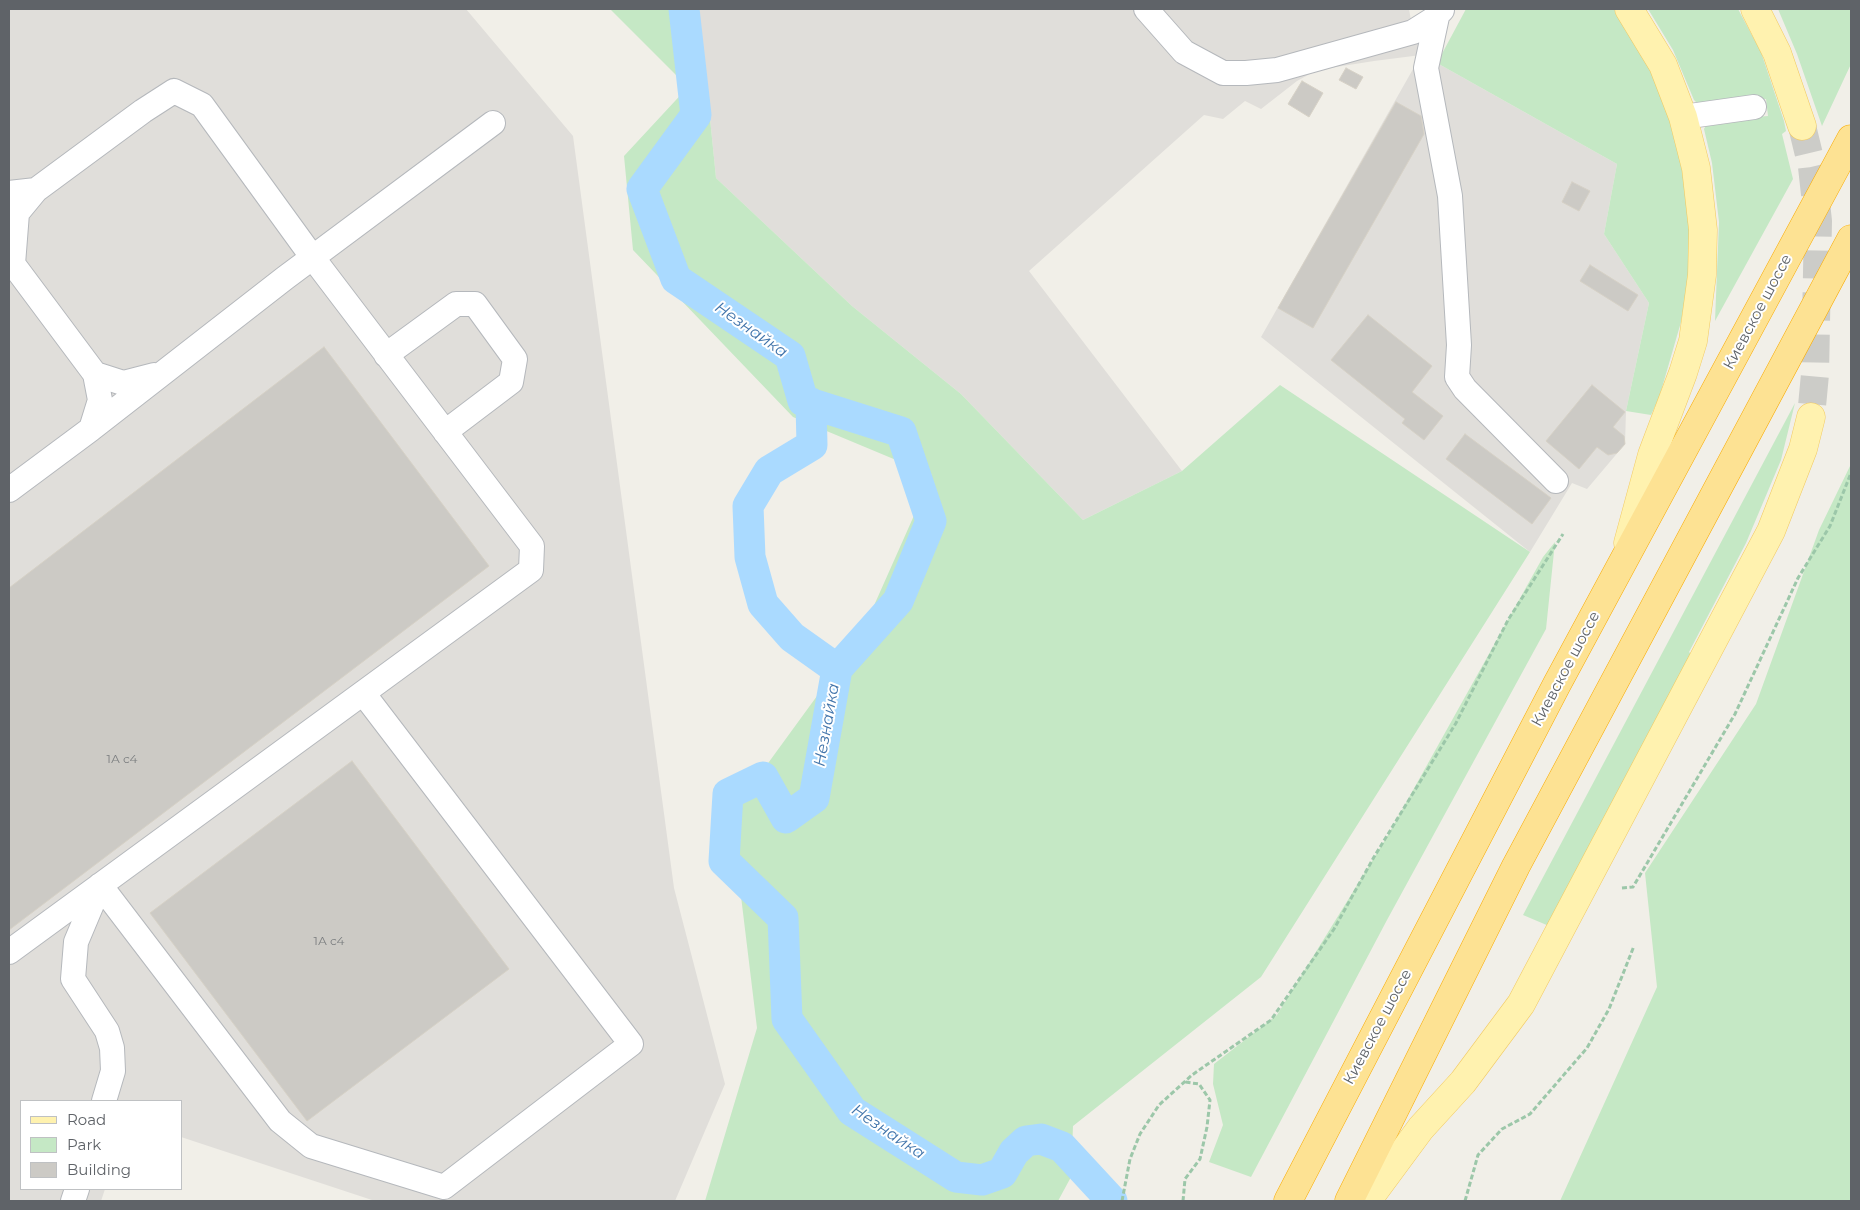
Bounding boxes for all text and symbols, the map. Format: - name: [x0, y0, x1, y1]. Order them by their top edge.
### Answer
- street label: Киевское шоссе: [1720, 251, 1796, 373]
- water label: Незнайка: [711, 298, 791, 362]
- street label: Киевское шоссе: [1528, 608, 1604, 730]
- water label: Незнайка: [810, 682, 844, 768]
- house number: 1А с4: [107, 752, 137, 766]
- house number: 1А с4: [314, 934, 344, 948]
- street label: Киевское шоссе: [1340, 966, 1416, 1088]
- legend: [20, 1100, 182, 1190]
- water label: Незнайка: [848, 1100, 928, 1164]
- text: Road: [67, 1110, 106, 1129]
- text: Park: [67, 1135, 101, 1154]
- text: Building: [67, 1160, 131, 1179]

